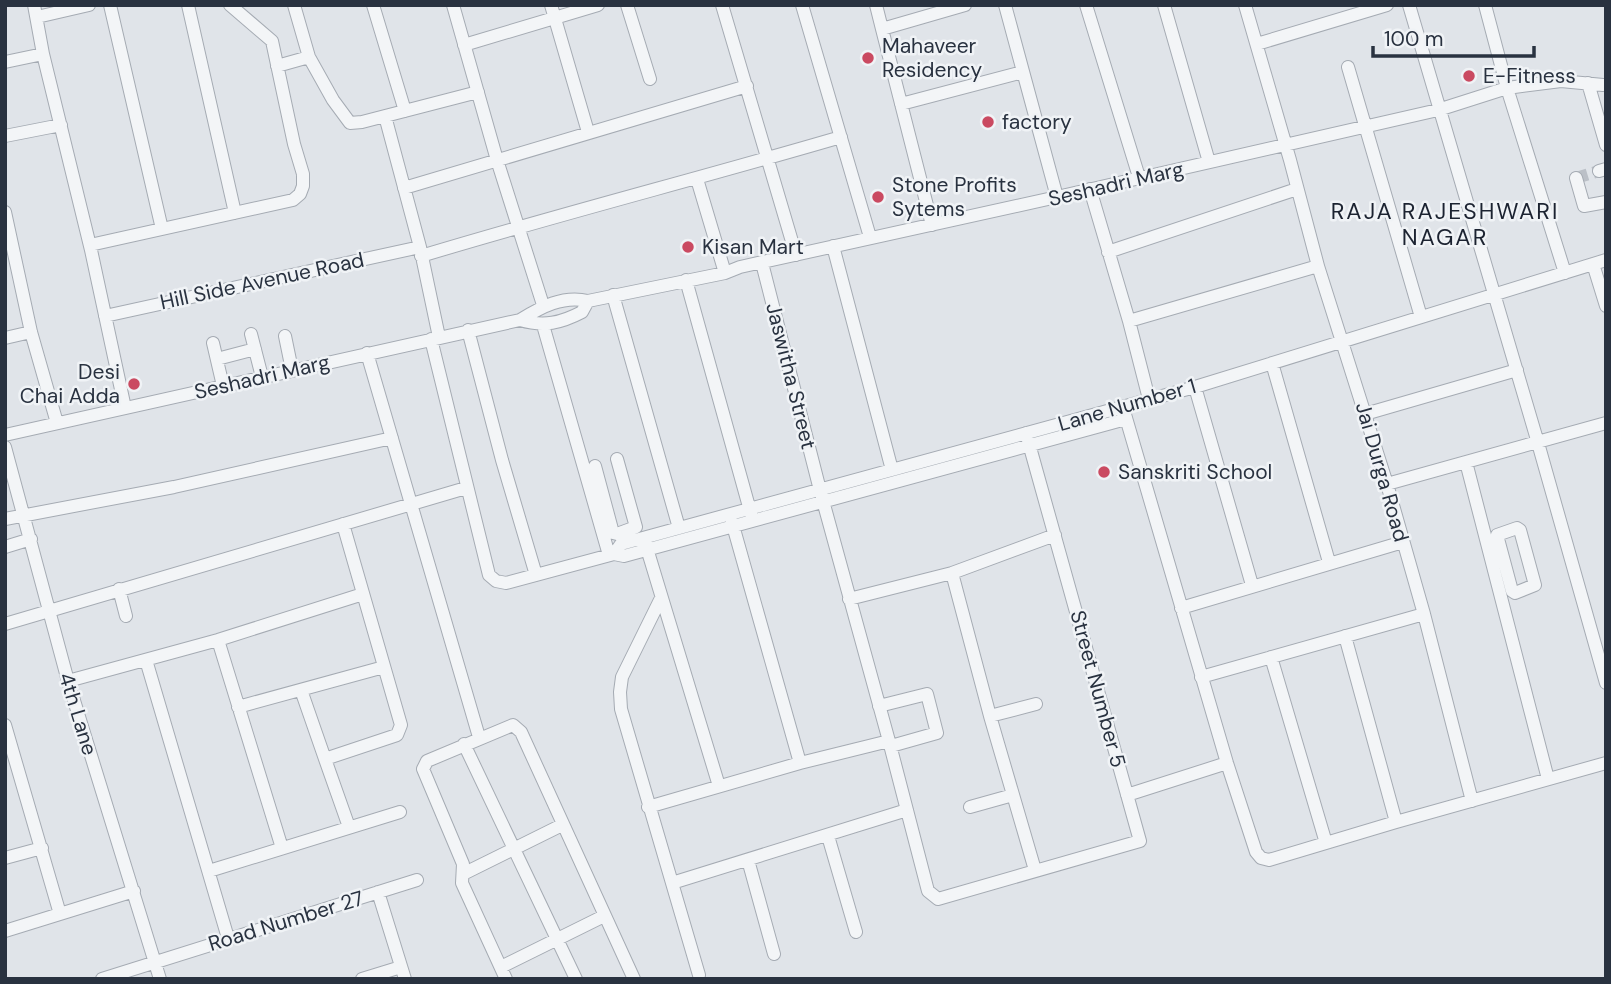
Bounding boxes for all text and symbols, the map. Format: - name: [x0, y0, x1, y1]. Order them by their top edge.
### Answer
- scale bar: [1373, 14, 1534, 58]
- text: 100 m: [1384, 25, 1444, 53]
- place label: Mahaveer Residency: [882, 32, 983, 84]
- marker: Mahaveer Residency: [860, 50, 876, 66]
- place label: E-Fitness: [1483, 62, 1576, 90]
- marker: E-Fitness: [1461, 68, 1477, 84]
- place label: factory: [1002, 108, 1072, 136]
- marker: factory: [980, 114, 996, 130]
- street label: Seshadri Marg: [1046, 155, 1187, 213]
- place label: Stone Profits Sytems: [892, 171, 1017, 223]
- marker: Stone Profits Sytems: [870, 189, 886, 205]
- district label: RAJA RAJESHWARI NAGAR: [1331, 196, 1559, 252]
- place label: Kisan Mart: [702, 233, 804, 261]
- marker: Kisan Mart: [680, 239, 696, 255]
- street label: Hill Side Avenue Road: [157, 246, 367, 316]
- street label: Jaswitha Street: [759, 300, 823, 452]
- street label: Seshadri Marg: [192, 348, 333, 406]
- place label: Desi Chai Adda: [20, 358, 120, 410]
- street label: Lane Number 1: [1055, 372, 1199, 438]
- marker: Desi Chai Adda: [126, 376, 142, 392]
- street label: Jai Durga Road: [1349, 399, 1415, 545]
- place label: Sanskriti School: [1118, 458, 1272, 486]
- marker: Sanskriti School: [1096, 464, 1112, 480]
- street label: Street Number 5: [1064, 607, 1132, 771]
- street label: 4th Lane: [52, 669, 104, 759]
- street label: Road Number 27: [205, 884, 367, 958]

